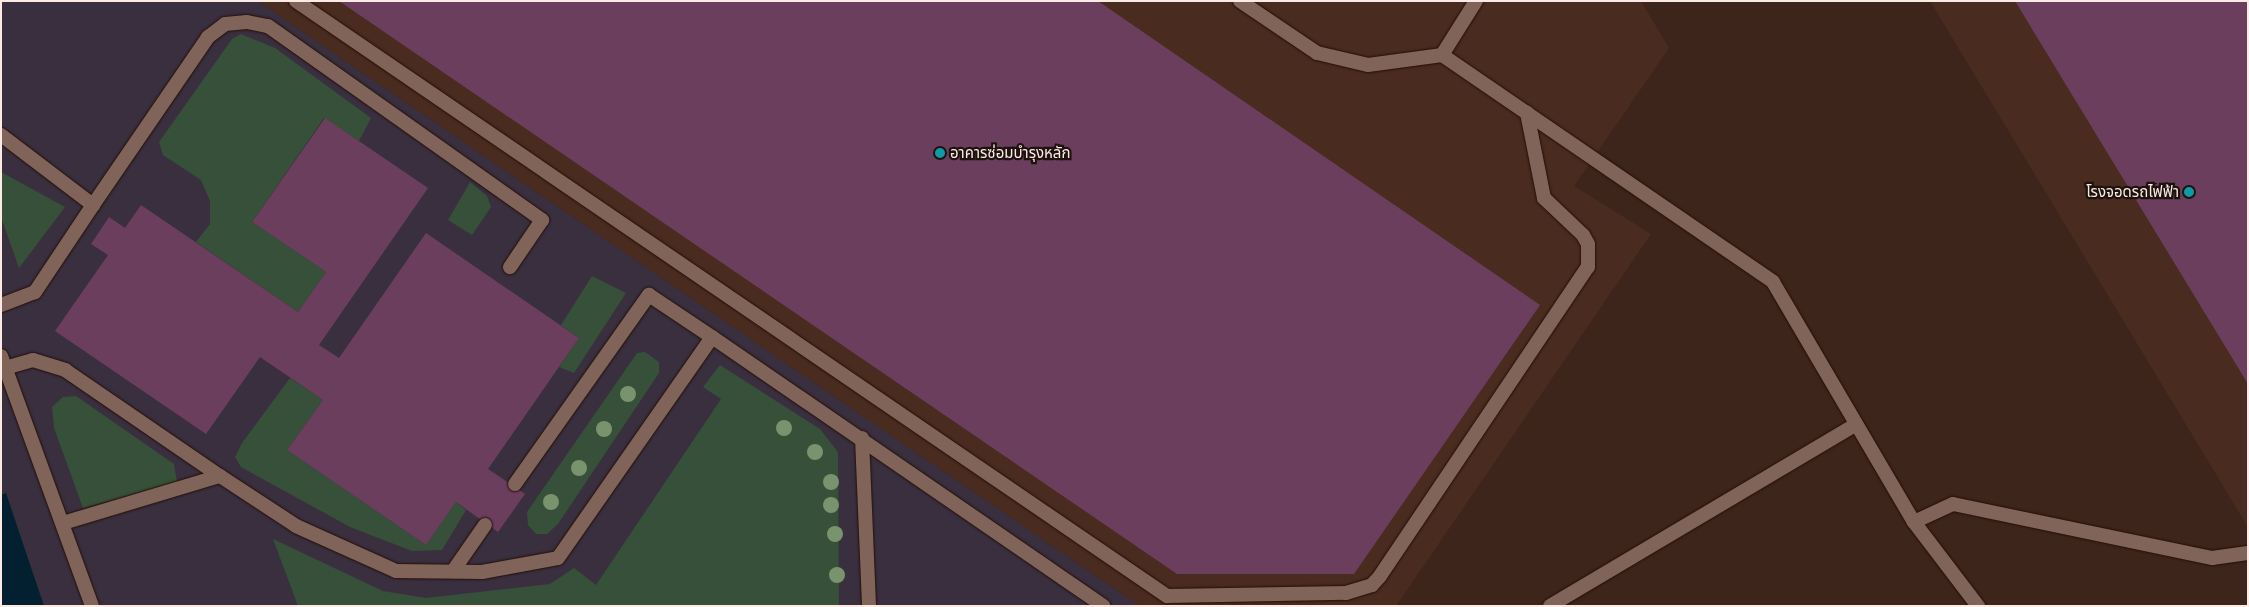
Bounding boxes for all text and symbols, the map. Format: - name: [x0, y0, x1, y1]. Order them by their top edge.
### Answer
- place label: อาคารซ่อมบำรุงหลัก: [950, 144, 1070, 162]
- marker: อาคารซ่อมบำรุงหลัก: [934, 147, 946, 159]
- place label: โรงจอดรถไฟฟ้า: [2086, 183, 2179, 201]
- marker: โรงจอดรถไฟฟ้า: [2183, 186, 2195, 198]

